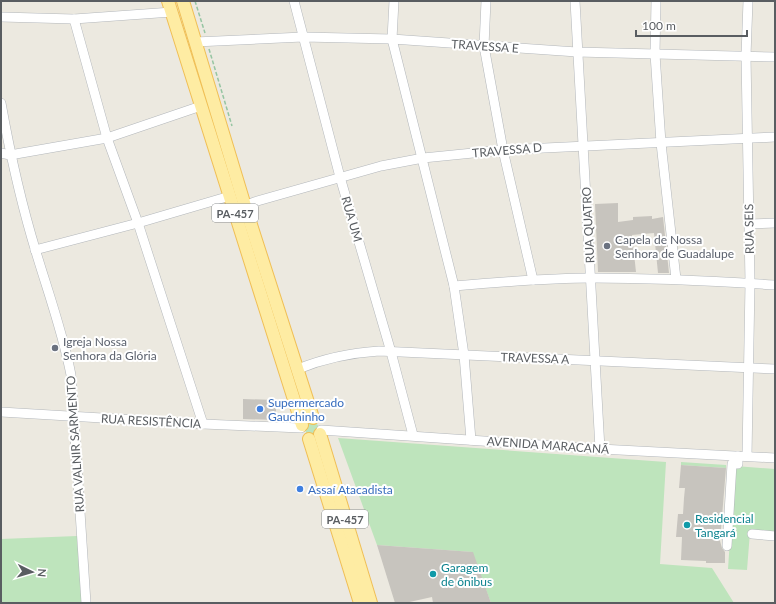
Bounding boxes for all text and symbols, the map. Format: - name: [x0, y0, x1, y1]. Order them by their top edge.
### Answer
- scale bar: [636, 12, 747, 38]
- text: 100 m: [642, 18, 676, 33]
- street label: TRAVESSA E: [451, 36, 519, 56]
- street label: TRAVESSA D: [472, 139, 542, 161]
- street label: RUA QUATRO: [578, 186, 597, 264]
- street label: RUA UM: [338, 194, 366, 244]
- road number: PA-457: [212, 204, 258, 222]
- street label: RUA SEIS: [741, 204, 757, 254]
- place label: Capela de Nossa Senhora de Guadalupe: [615, 232, 734, 261]
- marker: Capela de Nossa Senhora de Guadalupe: [602, 241, 612, 251]
- place label: Igreja Nossa Senhora da Glória: [63, 334, 157, 363]
- marker: Igreja Nossa Senhora da Glória: [50, 343, 60, 353]
- street label: TRAVESSA A: [501, 349, 570, 367]
- street label: RUA VALNIR SARMENTO: [63, 375, 87, 513]
- place label: Supermercado Gauchinho: [268, 395, 344, 424]
- marker: Supermercado Gauchinho: [255, 404, 265, 414]
- street label: RUA RESISTÊNCIA: [100, 411, 202, 431]
- street label: AVENIDA MARACANÃ: [486, 433, 611, 457]
- place label: Assaí Atacadista: [308, 482, 393, 497]
- marker: Assaí Atacadista: [295, 484, 305, 494]
- road number: PA-457: [322, 510, 368, 528]
- place label: Residencial Tangará: [695, 511, 754, 540]
- marker: Residencial Tangará: [682, 520, 692, 530]
- north arrow: [12, 552, 52, 592]
- place label: Garagem de ônibus: [441, 560, 492, 589]
- text: N: [36, 568, 49, 578]
- marker: Garagem de ônibus: [428, 569, 438, 579]

